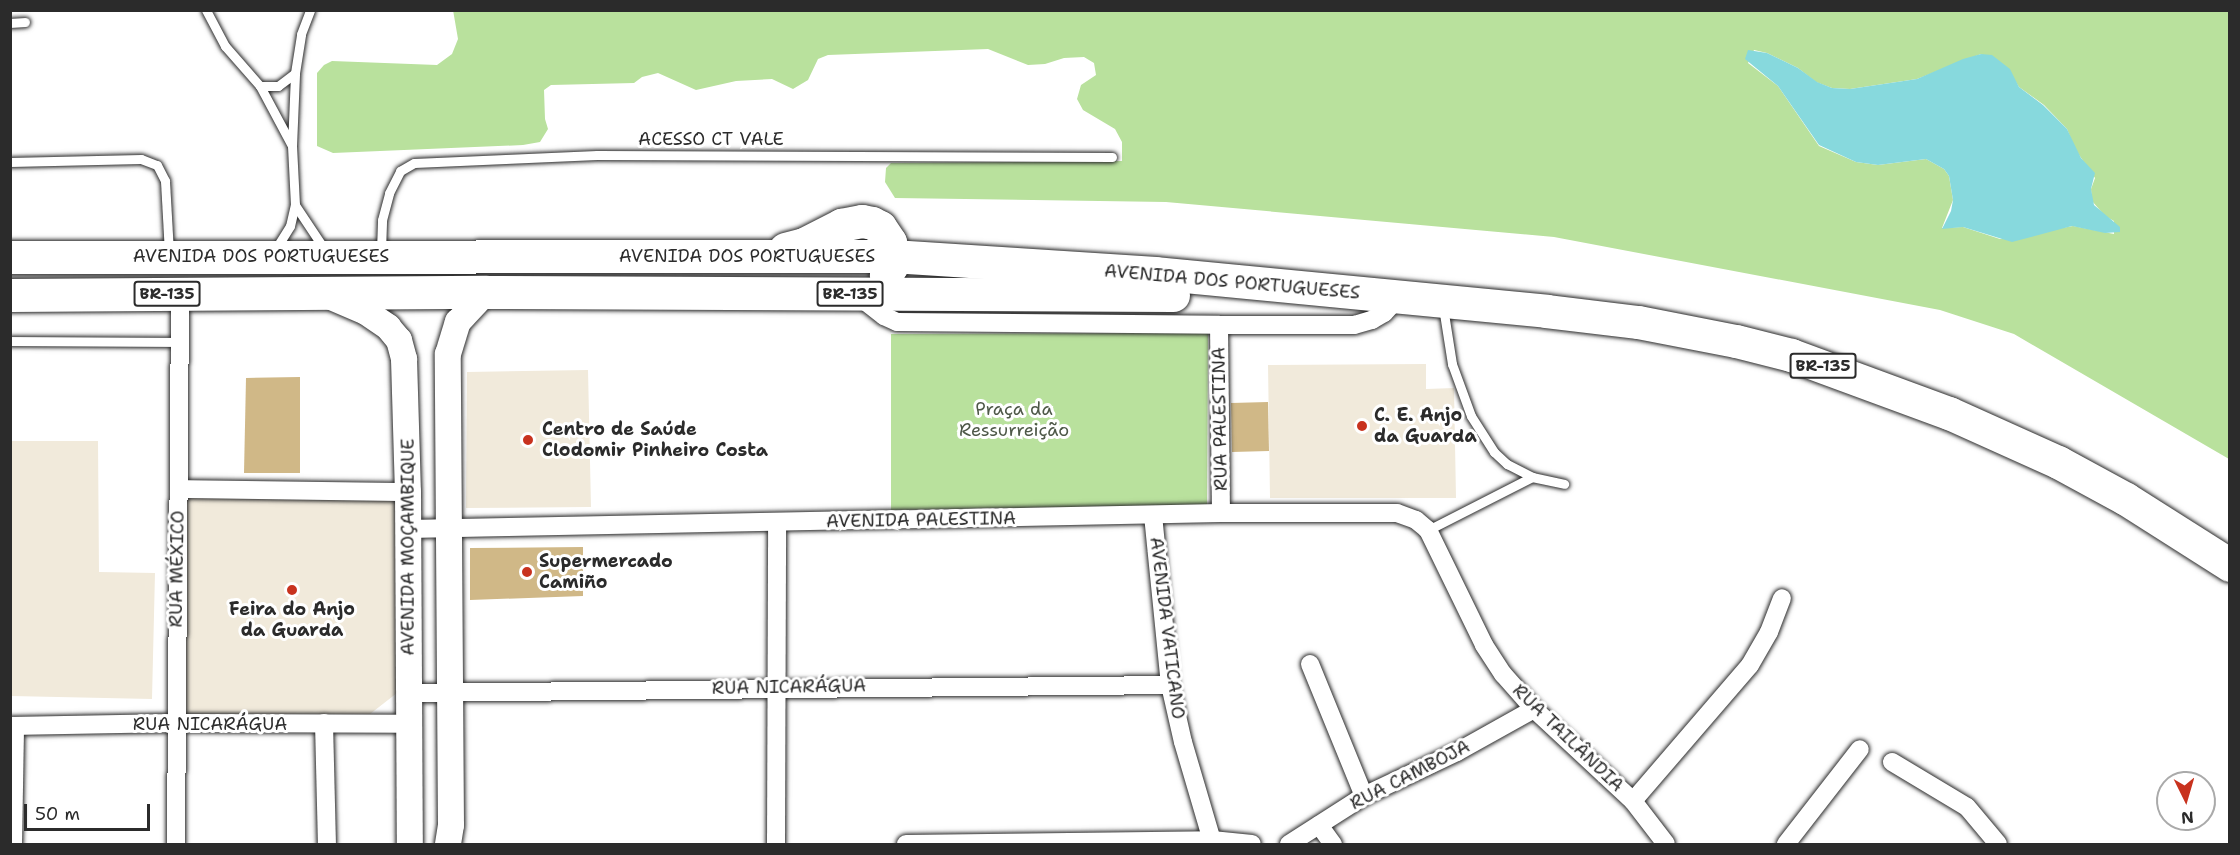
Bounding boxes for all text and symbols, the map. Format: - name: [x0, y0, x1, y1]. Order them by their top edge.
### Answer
- street label: ACESSO CT VALE: [638, 128, 784, 150]
- street label: AVENIDA DOS PORTUGUESES: [133, 245, 389, 267]
- street label: AVENIDA DOS PORTUGUESES: [619, 245, 875, 267]
- street label: AVENIDA DOS PORTUGUESES: [1103, 260, 1361, 304]
- road number: BR-135: [132, 281, 201, 307]
- road number: BR-135: [816, 281, 884, 307]
- street label: RUA PALESTINA: [1208, 347, 1232, 491]
- road number: BR-135: [1788, 353, 1858, 379]
- park label: Praça da Ressurreição: [959, 399, 1069, 442]
- place label: C. E. Anjo da Guarda: [1374, 405, 1477, 448]
- place label: Centro de Saúde Clodomir Pinheiro Costa: [542, 419, 768, 462]
- marker: C. E. Anjo da Guarda: [1355, 419, 1369, 433]
- marker: Centro de Saúde Clodomir Pinheiro Costa: [519, 431, 537, 449]
- street label: AVENIDA MOÇAMBIQUE: [397, 438, 419, 656]
- street label: AVENIDA PALESTINA: [826, 508, 1016, 532]
- street label: RUA MÉXICO: [165, 510, 189, 628]
- street label: AVENIDA VATICANO: [1145, 536, 1189, 720]
- place label: Supermercado Camiño: [539, 551, 673, 594]
- marker: Supermercado Camiño: [520, 565, 534, 579]
- marker: Feira do Anjo da Guarda: [285, 583, 299, 597]
- place label: Feira do Anjo da Guarda: [229, 599, 355, 642]
- street label: RUA NICARÁGUA: [712, 675, 866, 699]
- street label: RUA TAILÂNDIA: [1508, 680, 1628, 796]
- street label: RUA NICARÁGUA: [133, 713, 287, 735]
- street label: RUA CAMBOJA: [1346, 735, 1474, 815]
- north arrow: [2156, 771, 2216, 831]
- scale bar: [27, 792, 153, 830]
- text: 50 m: [35, 802, 80, 826]
- text: N: [2180, 806, 2195, 828]

